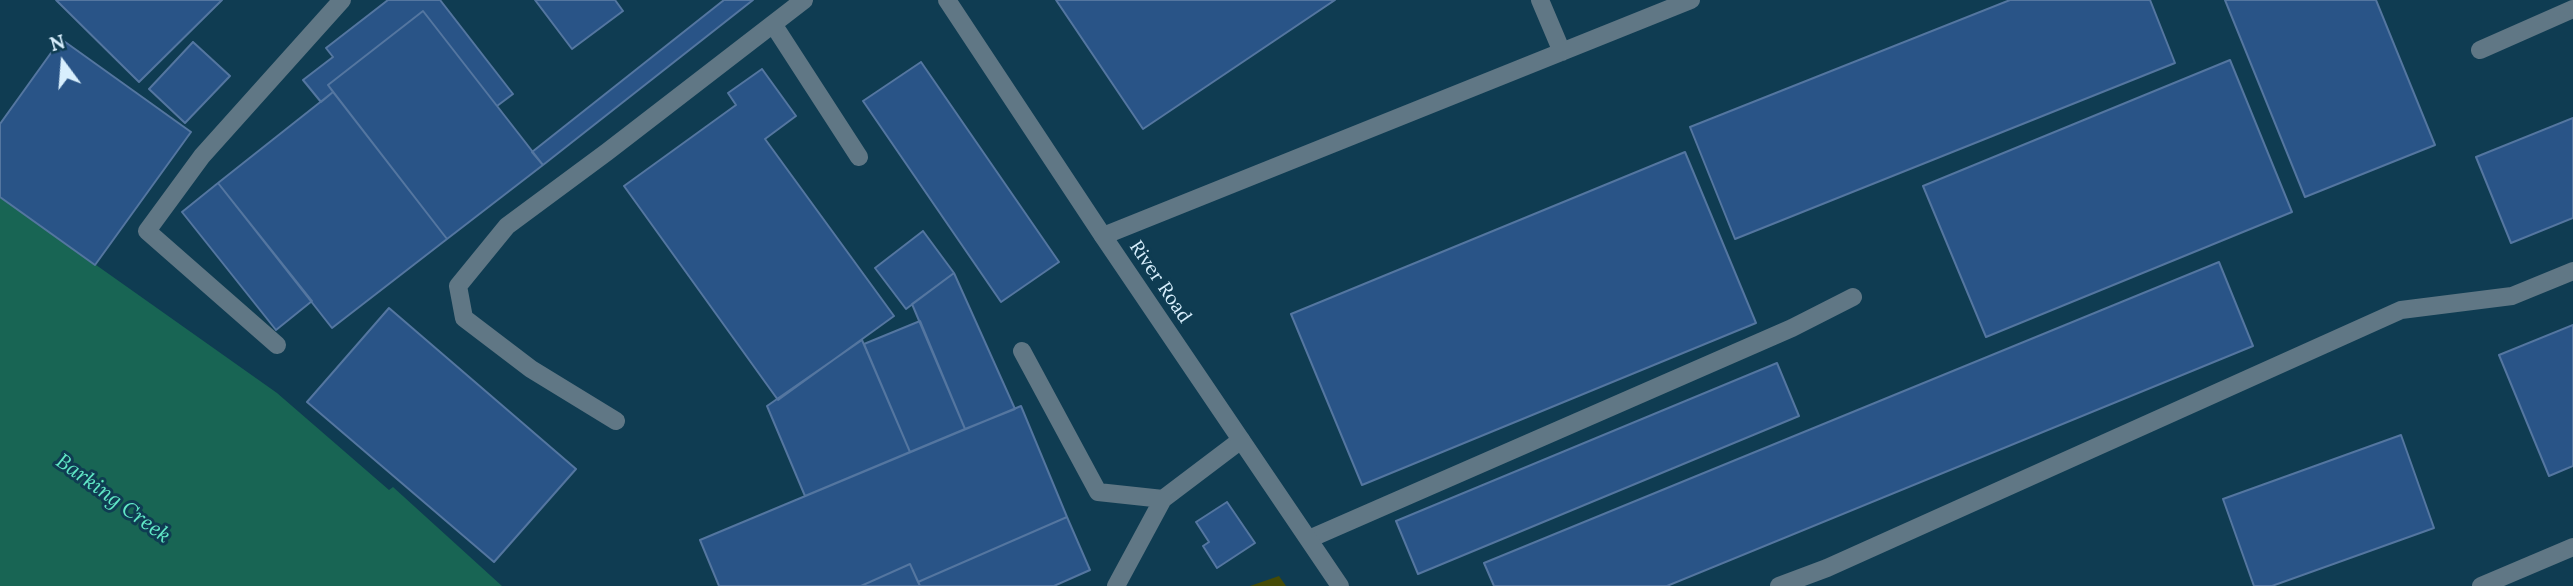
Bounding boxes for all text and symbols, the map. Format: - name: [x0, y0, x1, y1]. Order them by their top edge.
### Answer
- north arrow: [28, 28, 98, 98]
- text: N: [47, 29, 68, 56]
- street label: River Road: [1124, 237, 1196, 327]
- water label: Barking Creek: [51, 449, 175, 549]

